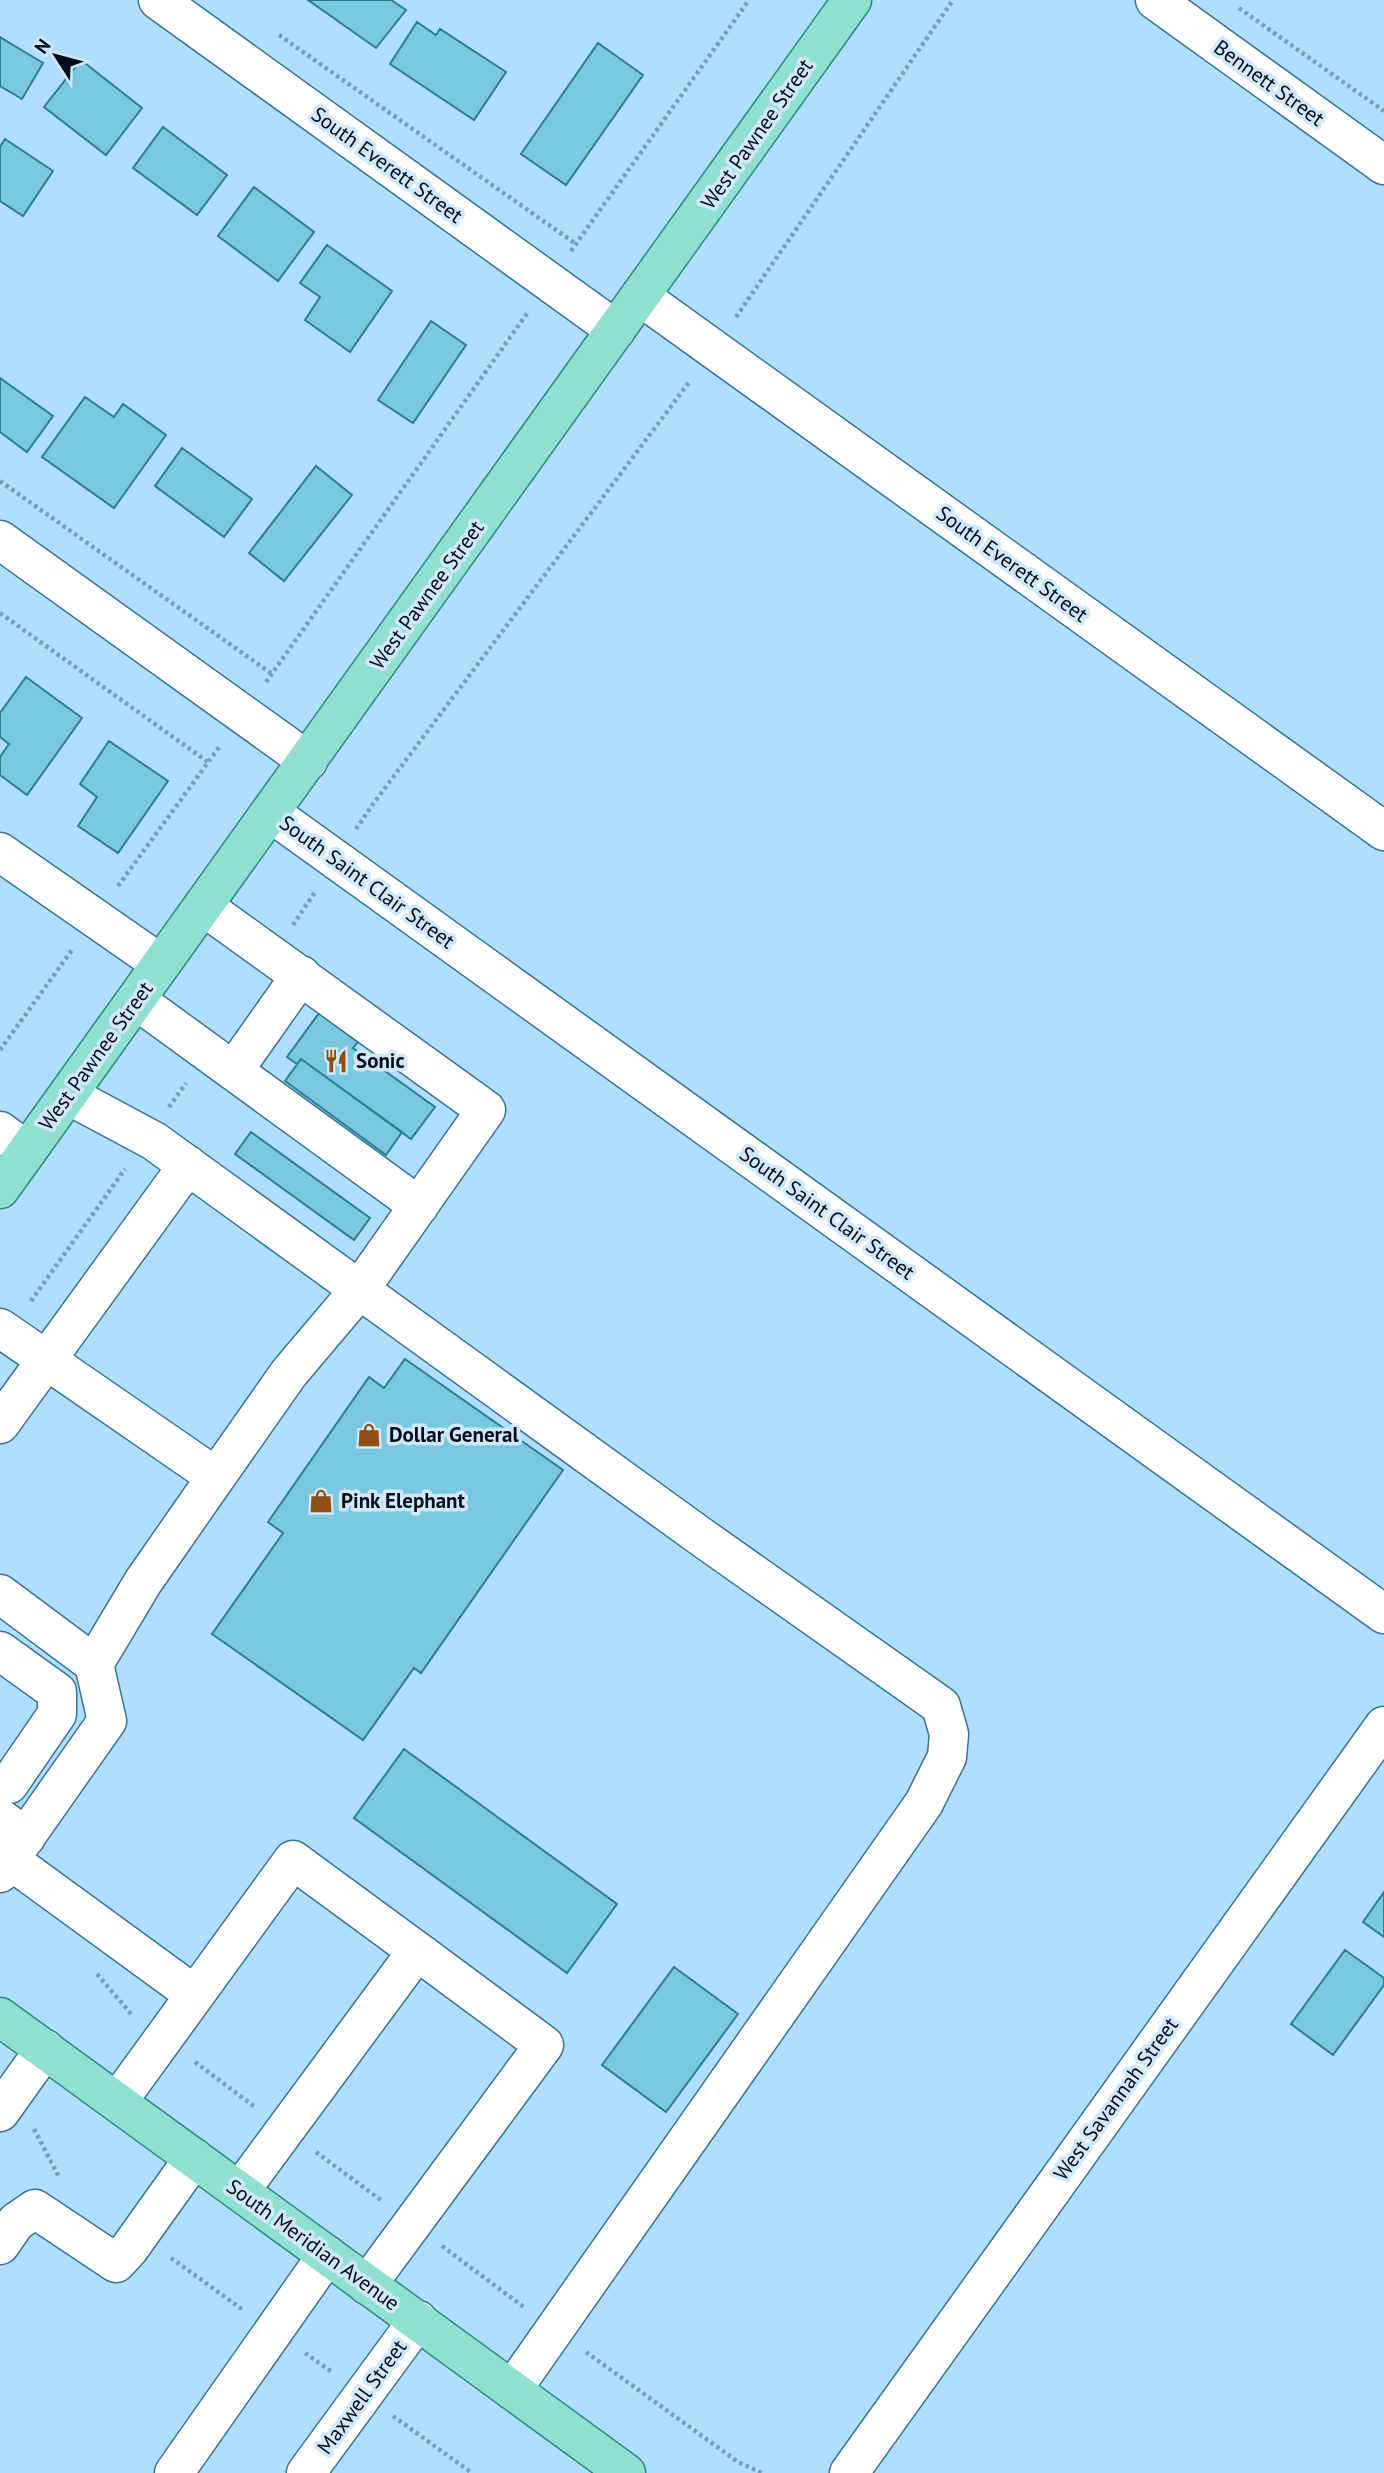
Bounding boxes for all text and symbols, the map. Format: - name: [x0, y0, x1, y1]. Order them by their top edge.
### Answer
- north arrow: [21, 21, 91, 91]
- street label: Bennett Street: [1209, 33, 1330, 132]
- text: N: [29, 34, 56, 58]
- street label: West Pawnee Street: [695, 53, 819, 214]
- street label: South Everett Street: [306, 100, 468, 229]
- street label: South Everett Street: [931, 499, 1093, 628]
- street label: West Pawnee Street: [364, 515, 490, 674]
- street label: South Saint Clair Street: [274, 809, 460, 954]
- street label: West Pawnee Street: [33, 976, 159, 1135]
- restaurant icon: Sonic: [322, 1047, 350, 1075]
- place label: Sonic: [356, 1047, 405, 1074]
- street label: South Saint Clair Street: [734, 1140, 920, 1285]
- shop icon: Dollar General: [355, 1421, 383, 1449]
- place label: Dollar General: [389, 1421, 519, 1448]
- shop icon: Pink Elephant: [307, 1487, 335, 1515]
- place label: Pink Elephant: [341, 1487, 466, 1514]
- street label: West Savannah Street: [1047, 2012, 1184, 2186]
- street label: South Meridian Avenue: [221, 2173, 405, 2316]
- street label: Maxwell Street: [311, 2334, 412, 2459]

